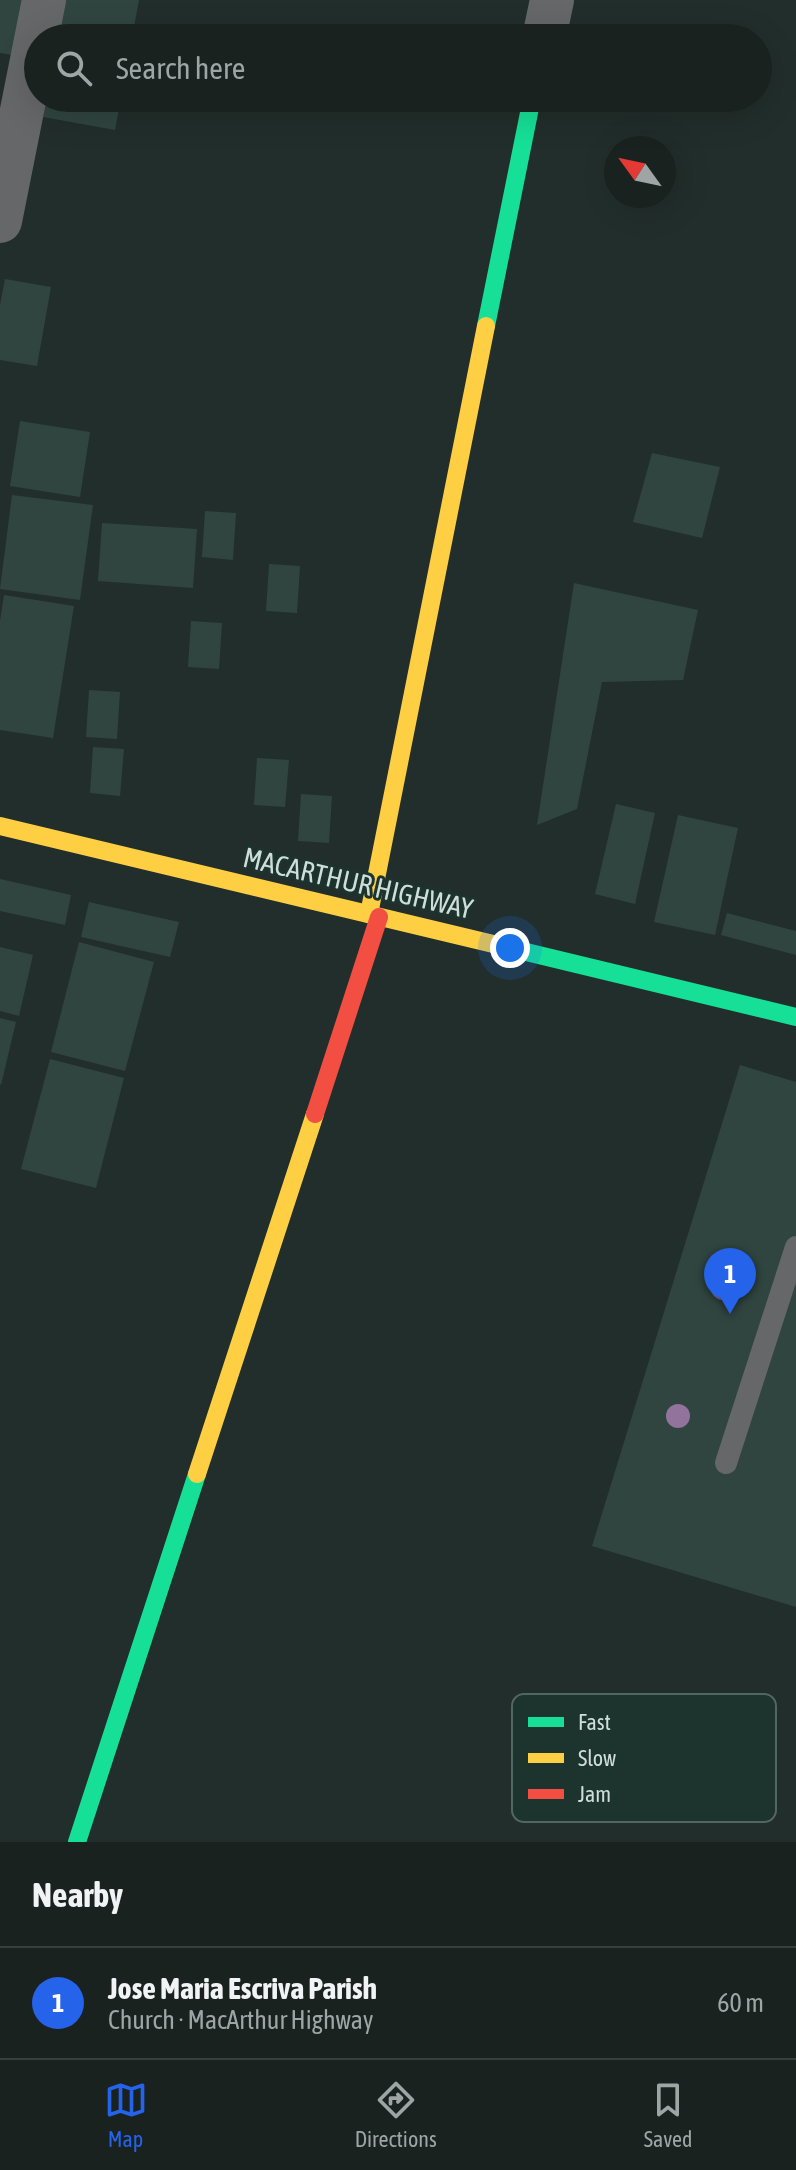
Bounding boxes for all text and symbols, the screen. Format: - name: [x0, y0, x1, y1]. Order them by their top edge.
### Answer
- search box: [24, 24, 772, 112]
- icon: search: [52, 46, 96, 90]
- text: Search here: [116, 51, 245, 85]
- north arrow: [604, 136, 676, 208]
- street label: MACARTHUR HIGHWAY: [240, 841, 476, 925]
- your location: [490, 928, 530, 968]
- pin: 1: [704, 1248, 756, 1314]
- legend: [512, 1694, 776, 1822]
- text: Fast: [578, 1709, 611, 1735]
- text: Slow: [578, 1745, 616, 1771]
- text: Jam: [578, 1781, 611, 1807]
- text: Nearby: [32, 1875, 123, 1914]
- text: Jose Maria Escriva Parish: [108, 1971, 377, 2005]
- text: 1: [52, 1988, 64, 2018]
- text: 60 m: [717, 1988, 764, 2018]
- text: Church · MacArthur Highway: [108, 2005, 374, 2035]
- tab: Map: [104, 2078, 148, 2152]
- tab: Directions: [355, 2078, 437, 2152]
- tab: Saved: [644, 2078, 692, 2152]

